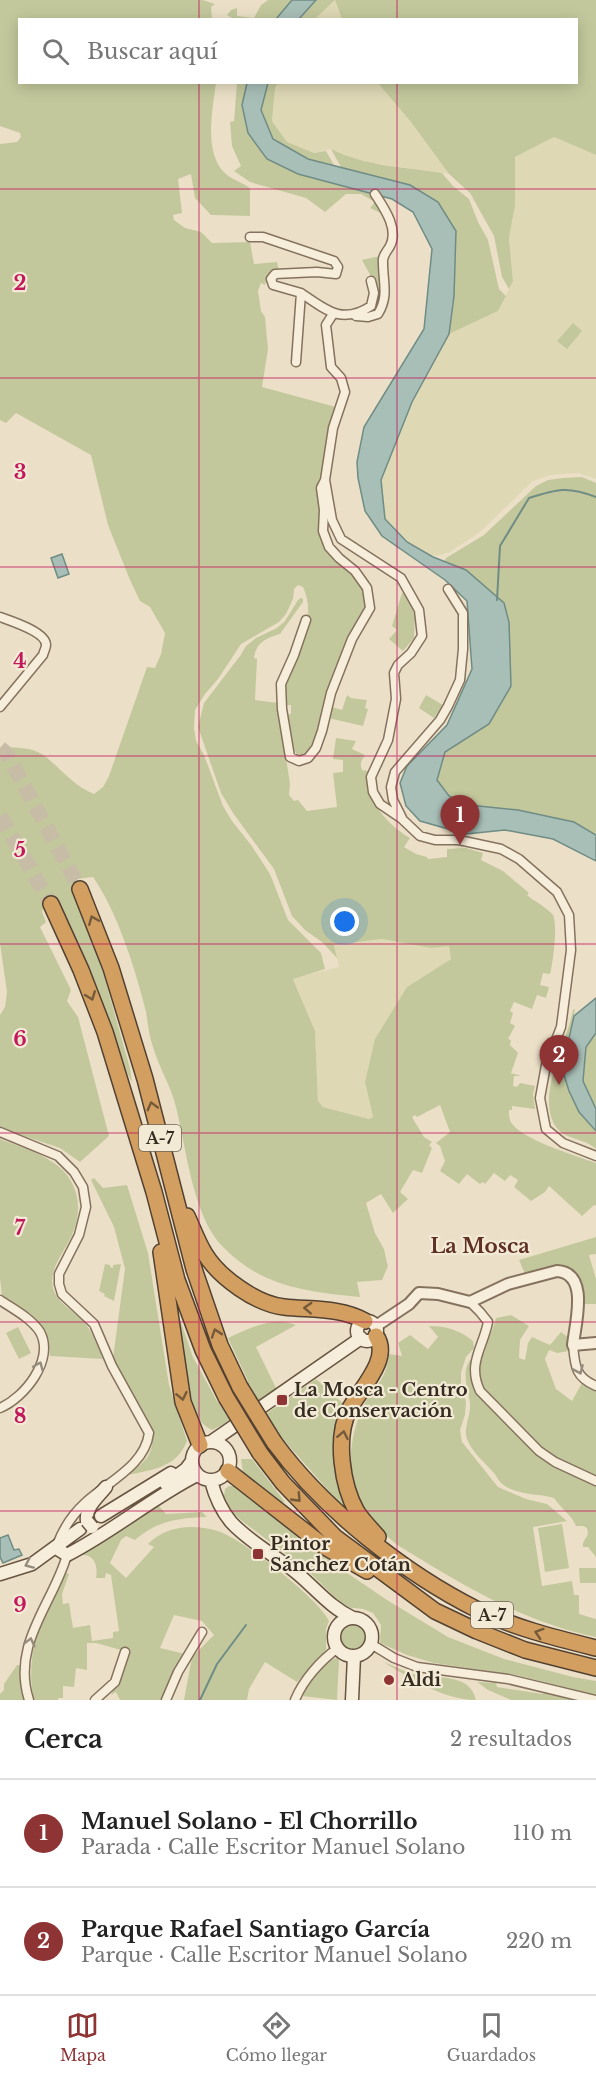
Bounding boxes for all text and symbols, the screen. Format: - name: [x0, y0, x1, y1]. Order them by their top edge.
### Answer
- search box: [18, 18, 578, 84]
- icon: search: [39, 35, 72, 68]
- text: Buscar aquí: [87, 38, 218, 65]
- text: 2: [13, 271, 27, 295]
- text: 3: [14, 460, 26, 484]
- text: 4: [13, 649, 27, 673]
- pin: 1: [440, 796, 480, 845]
- text: 5: [14, 838, 26, 862]
- your location: [330, 907, 359, 936]
- one-way arrow: [88, 915, 100, 926]
- one-way arrow: [84, 990, 96, 1001]
- text: 6: [13, 1027, 27, 1051]
- pin: 2: [540, 1036, 578, 1085]
- one-way arrow: [146, 1101, 159, 1111]
- road number: A-7: [139, 1125, 181, 1151]
- text: 7: [15, 1216, 26, 1240]
- district label: La Mosca: [430, 1234, 530, 1258]
- one-way arrow: [304, 1302, 313, 1315]
- one-way arrow: [211, 1328, 224, 1339]
- one-way arrow: [32, 1361, 44, 1372]
- one-way arrow: [571, 1363, 583, 1374]
- place label: La Mosca - Centro de Conservación: [294, 1379, 468, 1422]
- one-way arrow: [175, 1390, 188, 1400]
- marker: La Mosca - Centro de Conservación: [275, 1393, 289, 1407]
- text: 8: [14, 1404, 26, 1428]
- one-way arrow: [336, 1430, 349, 1440]
- one-way arrow: [290, 1490, 301, 1501]
- place label: Pintor Sánchez Cotán: [270, 1533, 411, 1576]
- marker: Pintor Sánchez Cotán: [251, 1547, 265, 1561]
- one-way arrow: [25, 1556, 36, 1568]
- text: 9: [13, 1593, 27, 1617]
- road number: A-7: [471, 1602, 513, 1628]
- one-way arrow: [534, 1628, 545, 1640]
- one-way arrow: [22, 1637, 35, 1647]
- place label: Aldi: [400, 1669, 441, 1691]
- marker: Aldi: [382, 1673, 396, 1687]
- text: Cerca: [24, 1723, 103, 1755]
- text: 2 resultados: [450, 1727, 572, 1751]
- text: Manuel Solano - El Chorrillo: [81, 1808, 418, 1835]
- text: 1: [39, 1821, 48, 1845]
- text: 110 m: [513, 1821, 572, 1845]
- text: Parada · Calle Escritor Manuel Solano: [81, 1835, 465, 1859]
- text: Parque Rafael Santiago García: [81, 1916, 430, 1943]
- text: 2: [37, 1929, 50, 1953]
- text: 220 m: [506, 1929, 572, 1953]
- text: Parque · Calle Escritor Manuel Solano: [81, 1943, 468, 1967]
- tab: Mapa: [60, 2009, 106, 2065]
- tab: Cómo llegar: [226, 2009, 327, 2065]
- tab: Guardados: [447, 2009, 536, 2065]

